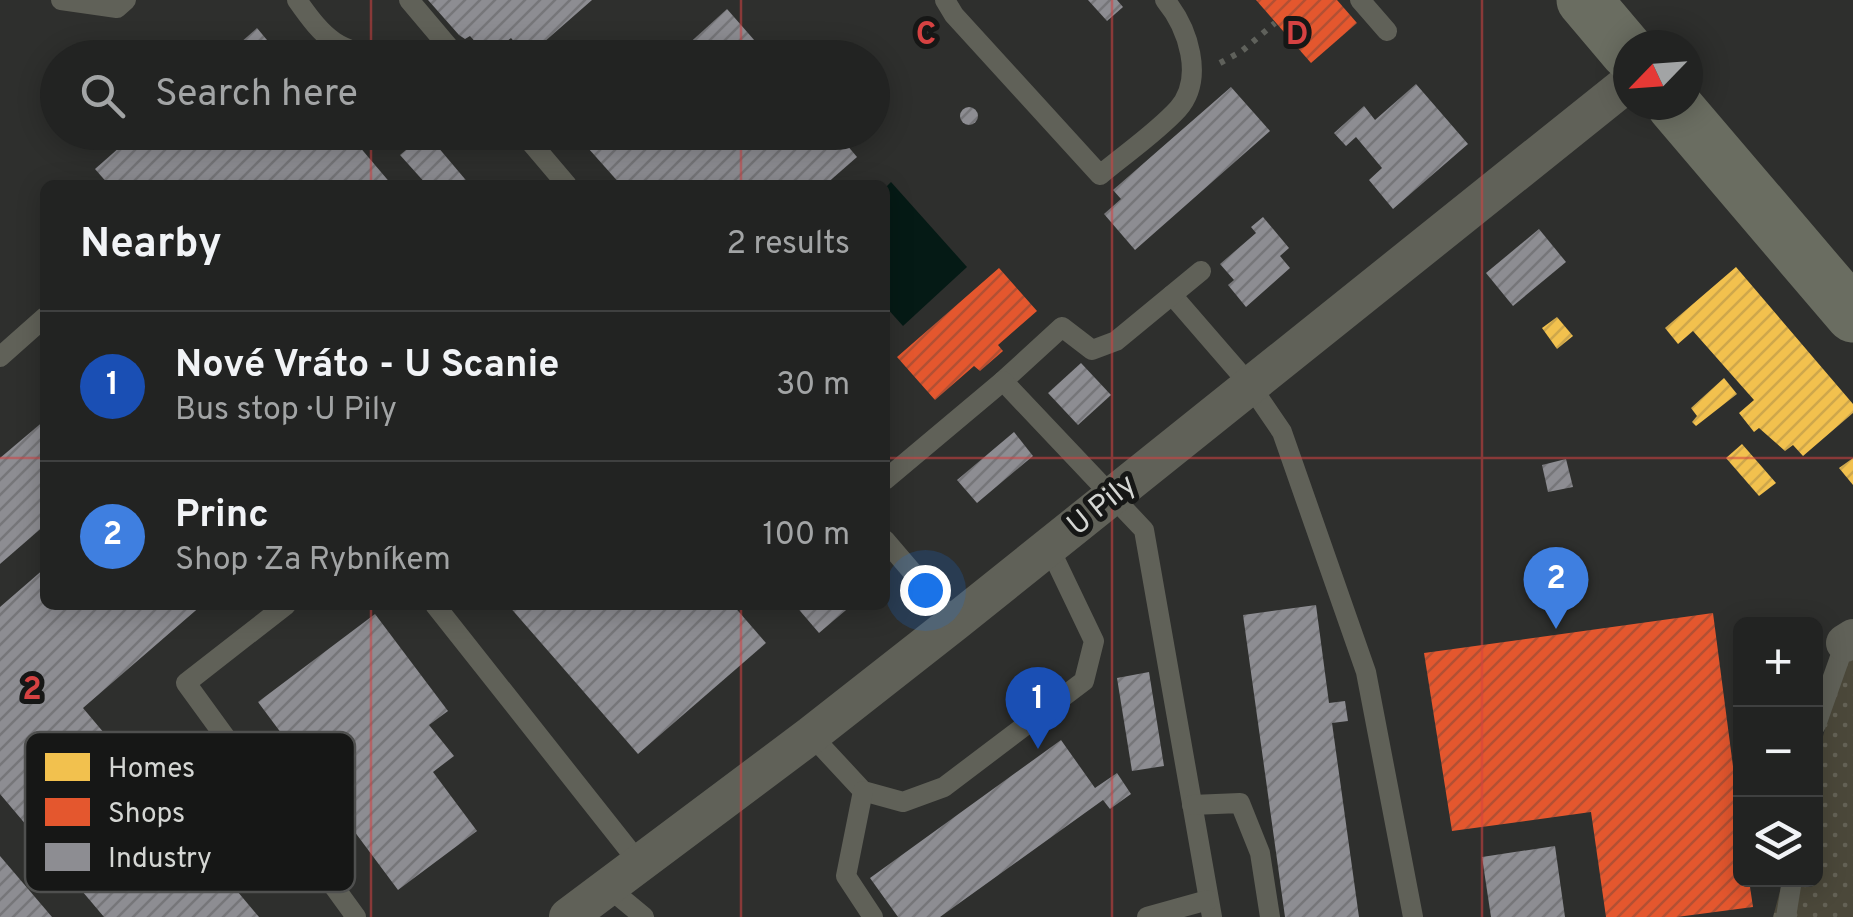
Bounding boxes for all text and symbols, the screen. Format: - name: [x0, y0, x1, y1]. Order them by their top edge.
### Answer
- text: C: [916, 16, 936, 56]
- text: D: [1286, 16, 1308, 56]
- north arrow: [1613, 30, 1703, 120]
- search box: [40, 40, 890, 150]
- icon: search: [75, 68, 130, 123]
- text: Search here: [155, 71, 358, 120]
- text: Nearby: [80, 219, 222, 272]
- text: 2 results: [726, 225, 850, 265]
- text: Nové Vráto - U Scanie: [175, 342, 560, 391]
- text: 1: [106, 366, 119, 406]
- text: 30 m: [776, 366, 850, 406]
- text: Bus stop · U Pily: [175, 391, 397, 431]
- street label: U Pily: [1061, 467, 1145, 545]
- text: Princ: [175, 492, 269, 541]
- text: 2: [103, 516, 122, 556]
- text: 100 m: [763, 516, 850, 556]
- text: Shop · Za Rybníkem: [175, 541, 451, 581]
- pin: 2: [1524, 546, 1588, 629]
- your location: [900, 565, 951, 616]
- map controls: [1733, 617, 1823, 887]
- button: +: [1733, 617, 1823, 707]
- pin: 1: [1006, 666, 1070, 749]
- text: 2: [22, 671, 42, 711]
- button: −: [1733, 707, 1823, 797]
- legend: [25, 732, 355, 892]
- text: Homes: [108, 752, 195, 788]
- text: Shops: [108, 797, 185, 833]
- button: layers: [1733, 797, 1823, 887]
- text: Industry: [108, 842, 212, 878]

